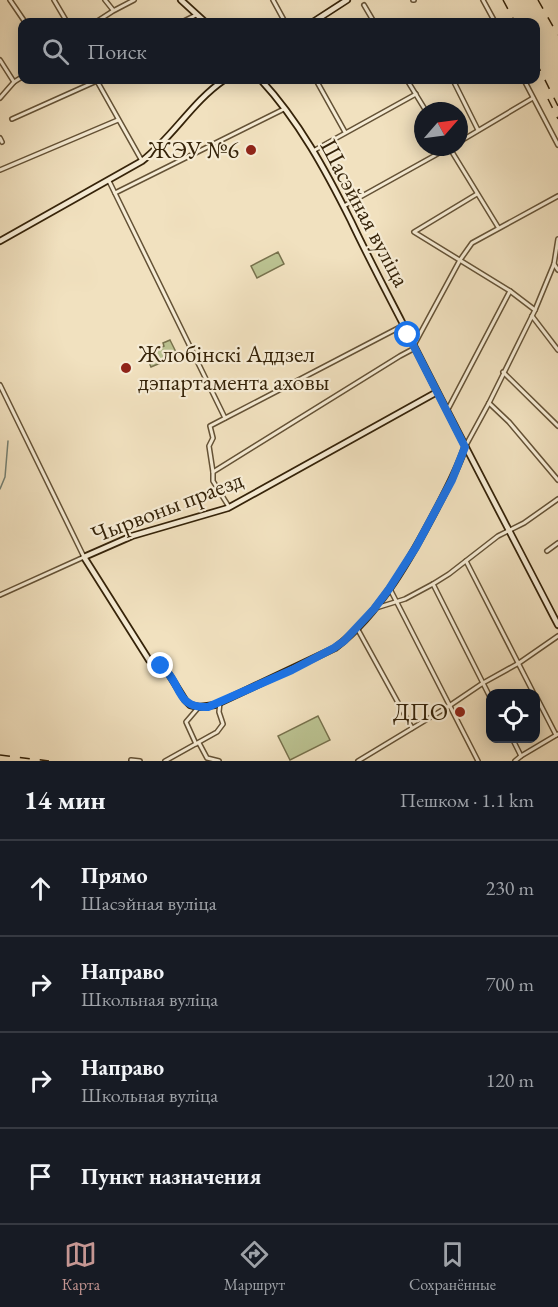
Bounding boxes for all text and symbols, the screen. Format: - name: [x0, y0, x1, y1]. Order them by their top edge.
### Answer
- search box: [18, 18, 540, 84]
- icon: search: [39, 35, 72, 68]
- text: Поиск: [87, 37, 147, 66]
- north arrow: [414, 102, 468, 156]
- place label: ЖЭУ №6: [147, 134, 239, 165]
- street label: Шасэйная вуліца: [314, 134, 418, 292]
- marker: ЖЭУ №6: [244, 143, 258, 157]
- route start: [394, 321, 420, 347]
- place label: Жлобінскі Аддзел дэпартамента аховы: [137, 338, 330, 397]
- marker: Жлобінскі Аддзел дэпартамента аховы: [119, 361, 133, 375]
- street label: Чырвоны праезд: [87, 463, 247, 550]
- route end: [147, 652, 173, 678]
- map controls: [486, 689, 540, 743]
- button: locate: [486, 689, 540, 743]
- place label: ДПО: [393, 696, 448, 727]
- marker: ДПО: [453, 705, 467, 719]
- text: 14 мин: [24, 783, 105, 817]
- text: Пешком · 1.1 km: [400, 787, 534, 813]
- text: Прямо: [81, 861, 148, 890]
- icon: ahead: [24, 872, 57, 905]
- text: 230 m: [486, 875, 534, 901]
- text: Шасэйная вуліца: [81, 890, 217, 916]
- text: Направо: [81, 957, 164, 986]
- icon: right: [24, 968, 57, 1001]
- text: 700 m: [486, 971, 534, 997]
- text: Школьная вуліца: [81, 986, 218, 1012]
- text: Направо: [81, 1053, 164, 1082]
- icon: right: [24, 1064, 57, 1097]
- text: 120 m: [486, 1067, 534, 1093]
- text: Школьная вуліца: [81, 1082, 218, 1108]
- icon: arrive: [24, 1160, 57, 1193]
- text: Пункт назначения: [81, 1162, 261, 1191]
- tab: Карта: [62, 1238, 100, 1295]
- tab: Маршрут: [224, 1238, 285, 1295]
- tab: Сохранённые: [409, 1238, 496, 1295]

